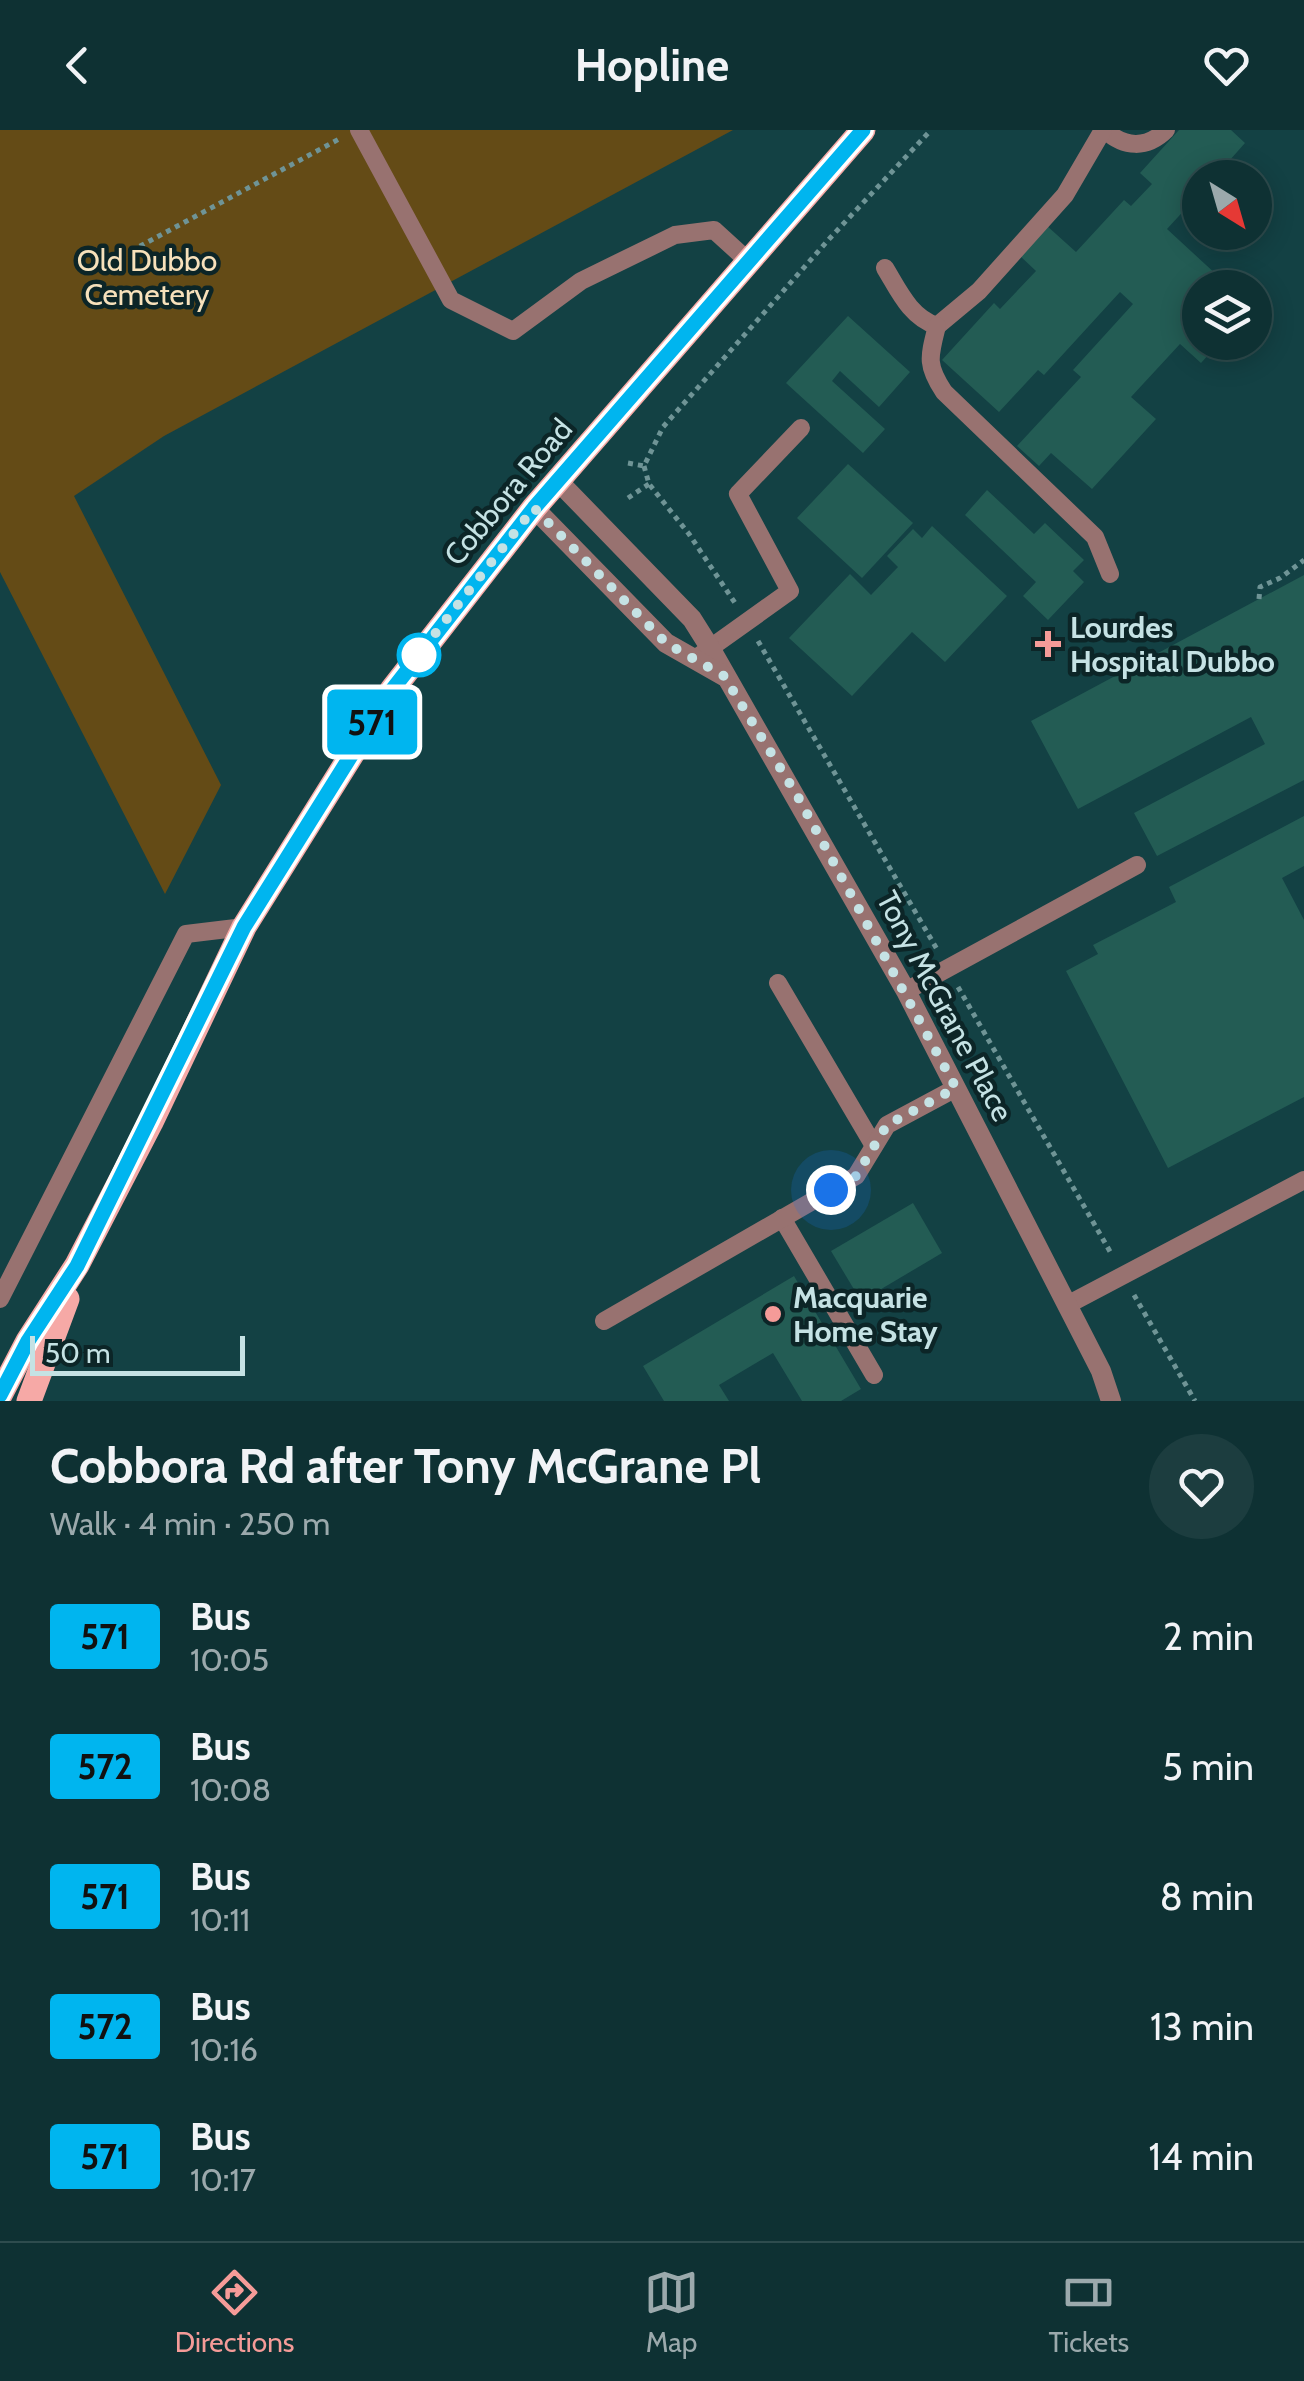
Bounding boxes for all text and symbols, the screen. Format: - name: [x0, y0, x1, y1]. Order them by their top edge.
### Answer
- icon: back: [50, 38, 105, 93]
- text: Hopline: [575, 38, 729, 92]
- icon: heart: [1199, 38, 1254, 93]
- north arrow: [1182, 160, 1272, 250]
- map controls: [1182, 160, 1272, 360]
- park label: Old Dubbo Cemetery: [77, 242, 217, 313]
- button: layers: [1182, 270, 1272, 360]
- street label: Cobbora Road: [436, 411, 580, 573]
- place label: Lourdes Hospital Dubbo: [1070, 609, 1275, 680]
- marker: Lourdes Hospital Dubbo: [1035, 631, 1061, 657]
- unlabelled marker: [398, 634, 440, 676]
- line badge: 571: [314, 690, 430, 754]
- text: 571: [347, 701, 397, 744]
- street label: Tony McGrane Place: [869, 885, 1021, 1127]
- your location: [806, 1165, 856, 1215]
- place label: Macquarie Home Stay: [793, 1279, 939, 1350]
- marker: Macquarie Home Stay: [762, 1303, 784, 1325]
- scale bar: [30, 1331, 245, 1376]
- text: 50 m: [45, 1336, 111, 1370]
- button: heart: [1149, 1434, 1254, 1539]
- text: Cobbora Rd after Tony McGrane Pl: [50, 1437, 761, 1495]
- text: Walk · 4 min · 250 m: [50, 1504, 330, 1543]
- text: Bus: [190, 1593, 251, 1640]
- text: 2 min: [1163, 1613, 1254, 1660]
- text: 571: [80, 1615, 130, 1658]
- text: 10:05: [190, 1640, 269, 1679]
- text: Bus: [190, 1723, 251, 1770]
- text: 5 min: [1162, 1743, 1254, 1790]
- text: 572: [77, 1745, 133, 1788]
- text: 10:08: [190, 1770, 271, 1809]
- text: Bus: [190, 1853, 251, 1900]
- text: 8 min: [1160, 1873, 1254, 1920]
- text: 571: [80, 1875, 130, 1918]
- text: 10:11: [190, 1900, 250, 1939]
- text: Bus: [190, 1983, 251, 2030]
- text: 13 min: [1150, 2003, 1254, 2050]
- text: 572: [77, 2005, 133, 2048]
- text: 10:16: [190, 2030, 258, 2069]
- text: Bus: [190, 2113, 251, 2160]
- text: 14 min: [1148, 2133, 1254, 2180]
- text: 571: [80, 2135, 130, 2178]
- text: 10:17: [190, 2160, 256, 2199]
- tab: Directions: [175, 2265, 294, 2359]
- tab: Map: [644, 2265, 699, 2359]
- tab: Tickets: [1049, 2265, 1129, 2359]

